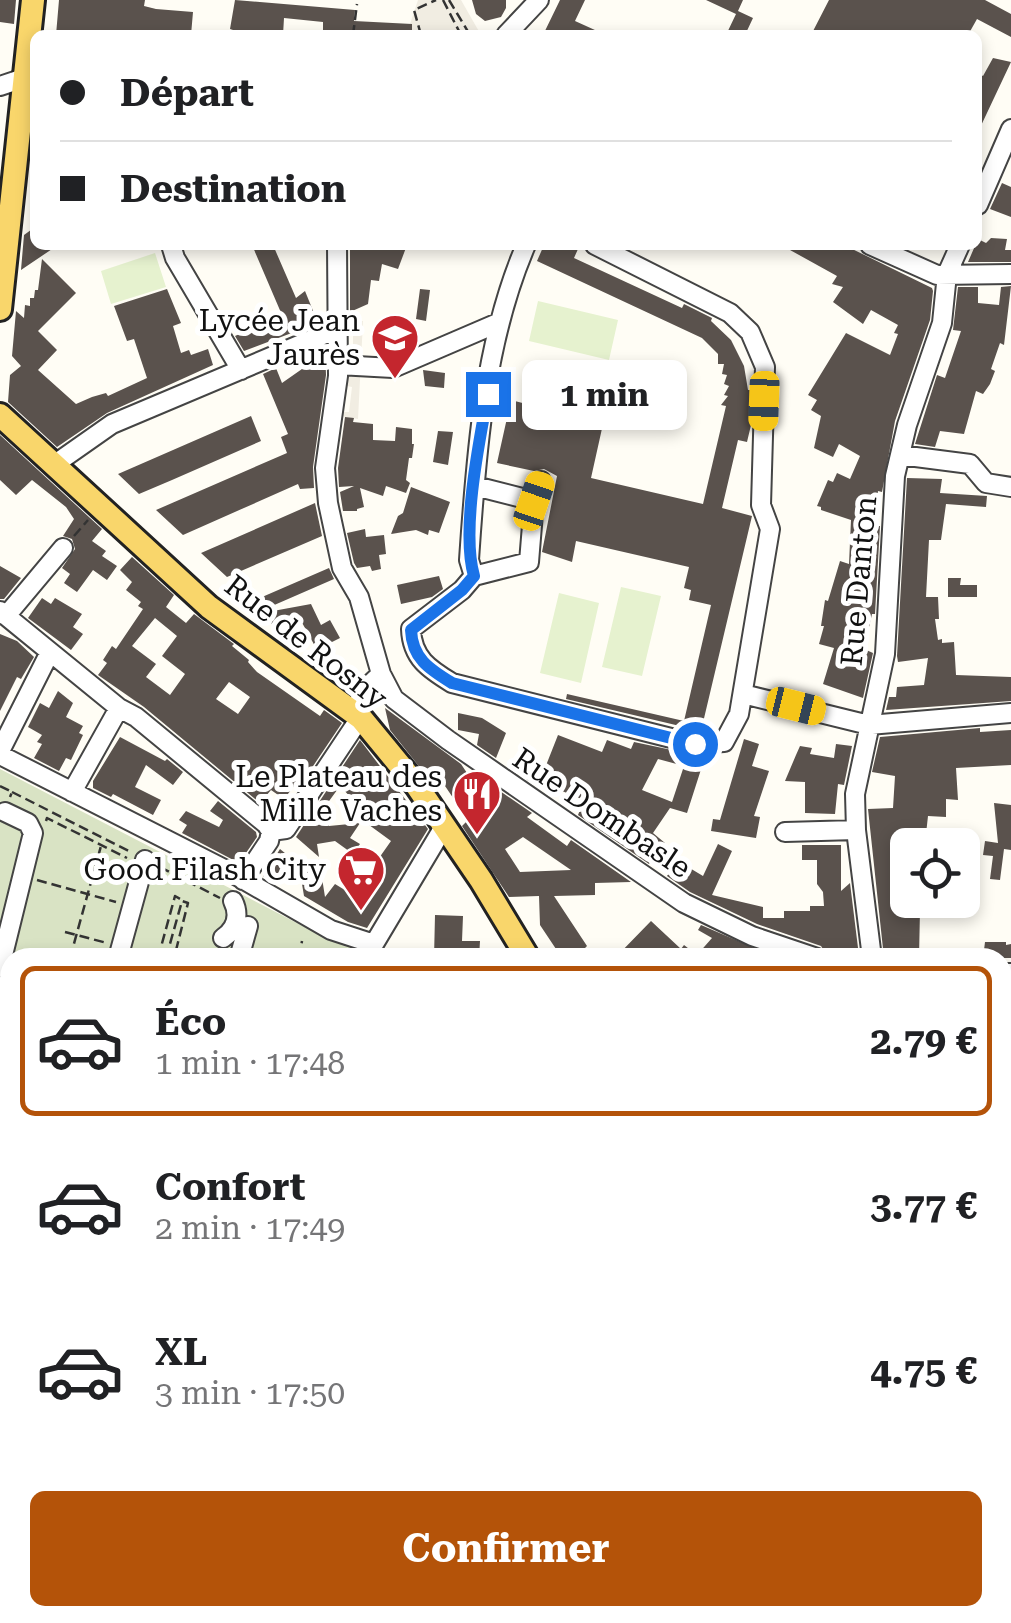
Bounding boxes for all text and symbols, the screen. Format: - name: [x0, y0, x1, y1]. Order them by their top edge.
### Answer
- text: Départ: [120, 71, 254, 115]
- text: Destination: [120, 167, 346, 211]
- place label: Lycée Jean Jaurès: [199, 303, 360, 372]
- school or university icon: Lycée Jean Jaurès: [369, 312, 421, 380]
- callout: 1 min: [523, 359, 688, 429]
- car: [748, 370, 780, 432]
- route end: [466, 372, 511, 417]
- text: 1 min: [560, 376, 649, 414]
- car: [510, 468, 558, 534]
- street label: Rue Danton: [834, 495, 883, 667]
- street label: Rue de Rosny: [218, 567, 395, 716]
- car: [763, 684, 829, 728]
- route start: [673, 722, 718, 767]
- street label: Rue Dombasle: [507, 740, 698, 885]
- place label: Le Plateau des Mille Vaches: [235, 759, 442, 828]
- restaurant icon: Le Plateau des Mille Vaches: [451, 768, 503, 836]
- map controls: [890, 828, 980, 918]
- button: locate: [890, 828, 980, 918]
- supermarket icon: Good Filash City: [335, 844, 387, 912]
- place label: Good Filash City: [83, 852, 326, 887]
- icon: car: [35, 996, 125, 1086]
- text: Éco: [155, 1000, 226, 1044]
- text: 2.79 €: [870, 1019, 977, 1063]
- text: 1 min · 17:48: [155, 1044, 345, 1082]
- icon: car: [35, 1161, 125, 1251]
- text: Confort: [155, 1165, 305, 1209]
- text: 3.77 €: [870, 1184, 977, 1228]
- text: 2 min · 17:49: [155, 1209, 345, 1247]
- icon: car: [35, 1326, 125, 1416]
- text: XL: [155, 1330, 207, 1374]
- text: 4.75 €: [870, 1349, 977, 1393]
- text: 3 min · 17:50: [155, 1374, 345, 1412]
- button: Confirmer: [30, 1491, 982, 1606]

